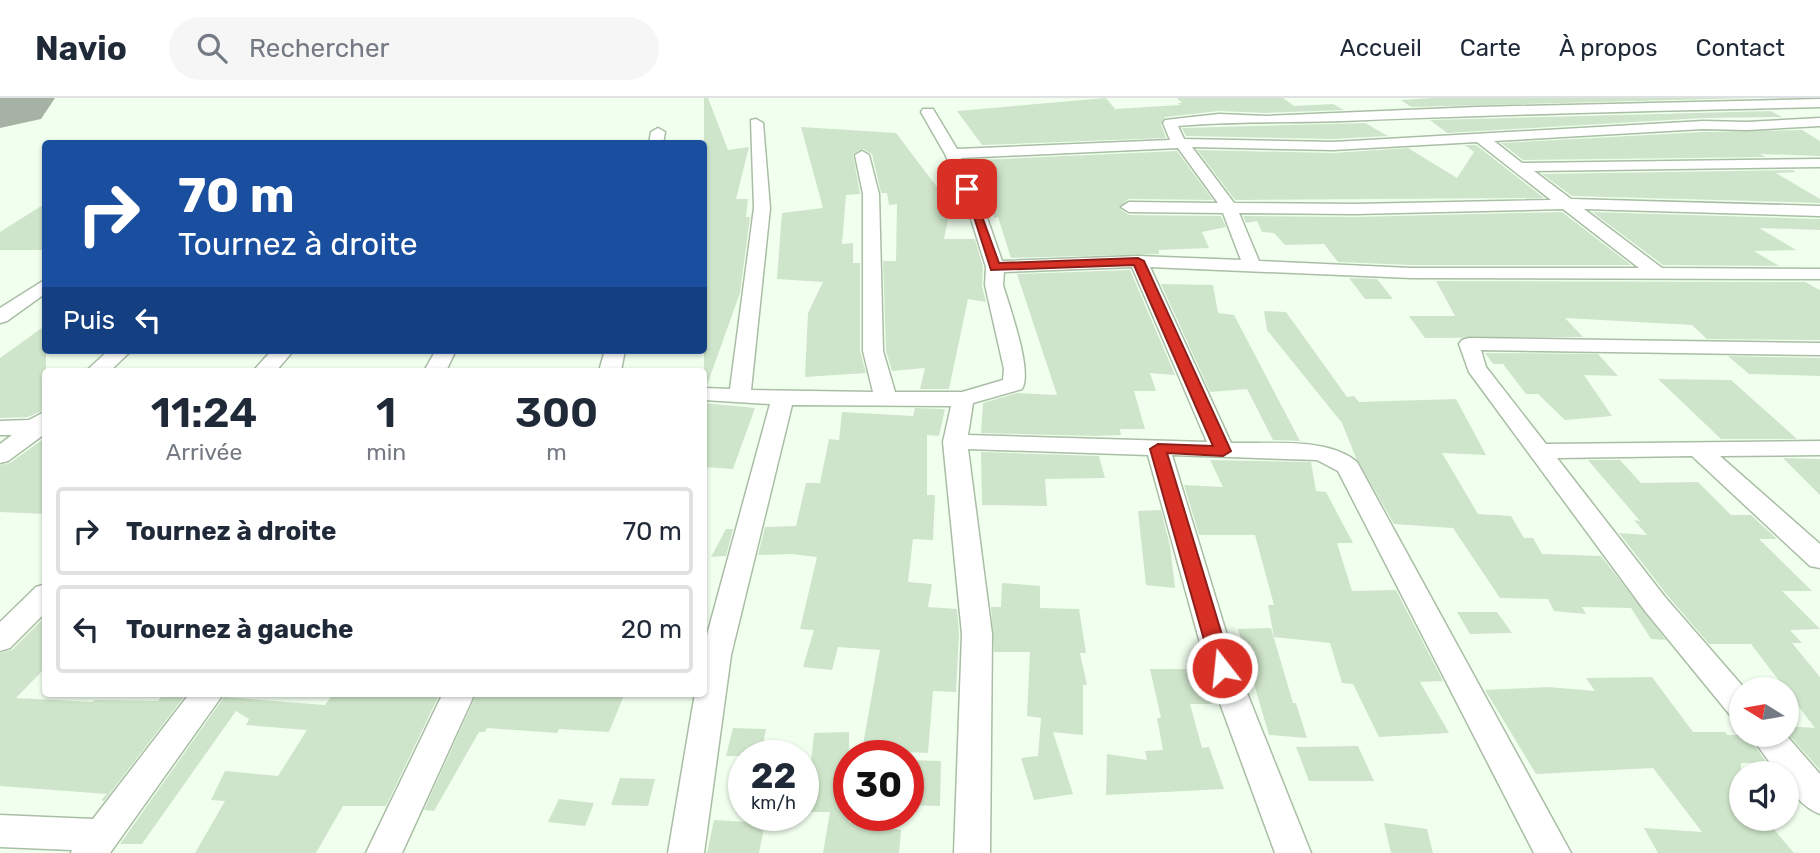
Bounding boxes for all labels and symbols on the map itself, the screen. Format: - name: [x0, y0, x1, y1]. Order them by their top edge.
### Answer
- pin: [937, 159, 997, 219]
- position arrow: [1185, 631, 1259, 705]
- north arrow: [1729, 677, 1799, 747]
- speed limit sign: 30: [833, 740, 924, 831]

